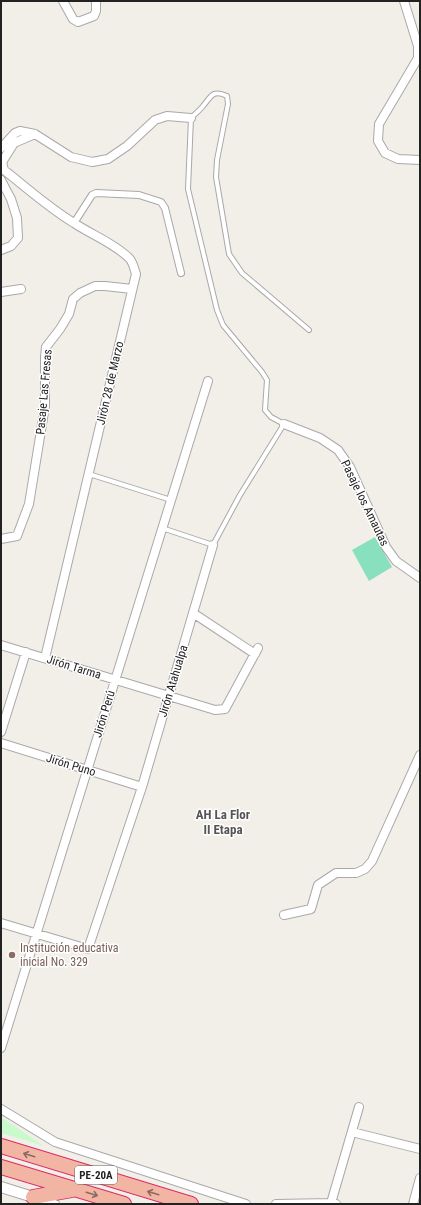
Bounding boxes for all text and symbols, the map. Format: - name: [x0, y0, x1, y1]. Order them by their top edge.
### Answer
- street label: Jirón 28 de Marzo: [94, 340, 126, 426]
- street label: Pasaje Las Fresas: [33, 349, 55, 435]
- street label: Pasaje los Amautas: [338, 458, 392, 548]
- street label: Jirón Atahualpa: [155, 643, 191, 719]
- street label: Jirón Tarma: [45, 652, 103, 682]
- street label: Jirón Perú: [90, 689, 118, 739]
- street label: Jirón Puno: [45, 751, 97, 779]
- district label: AH La Flor II Etapa: [196, 807, 251, 837]
- place label: Institución educativa inicial No. 329: [20, 941, 119, 969]
- marker: Institución educativa inicial No. 329: [7, 950, 17, 960]
- one-way arrow: [23, 1150, 35, 1158]
- road number: PE-20A: [75, 1166, 117, 1184]
- one-way arrow: [147, 1189, 160, 1196]
- one-way arrow: [85, 1191, 98, 1198]

